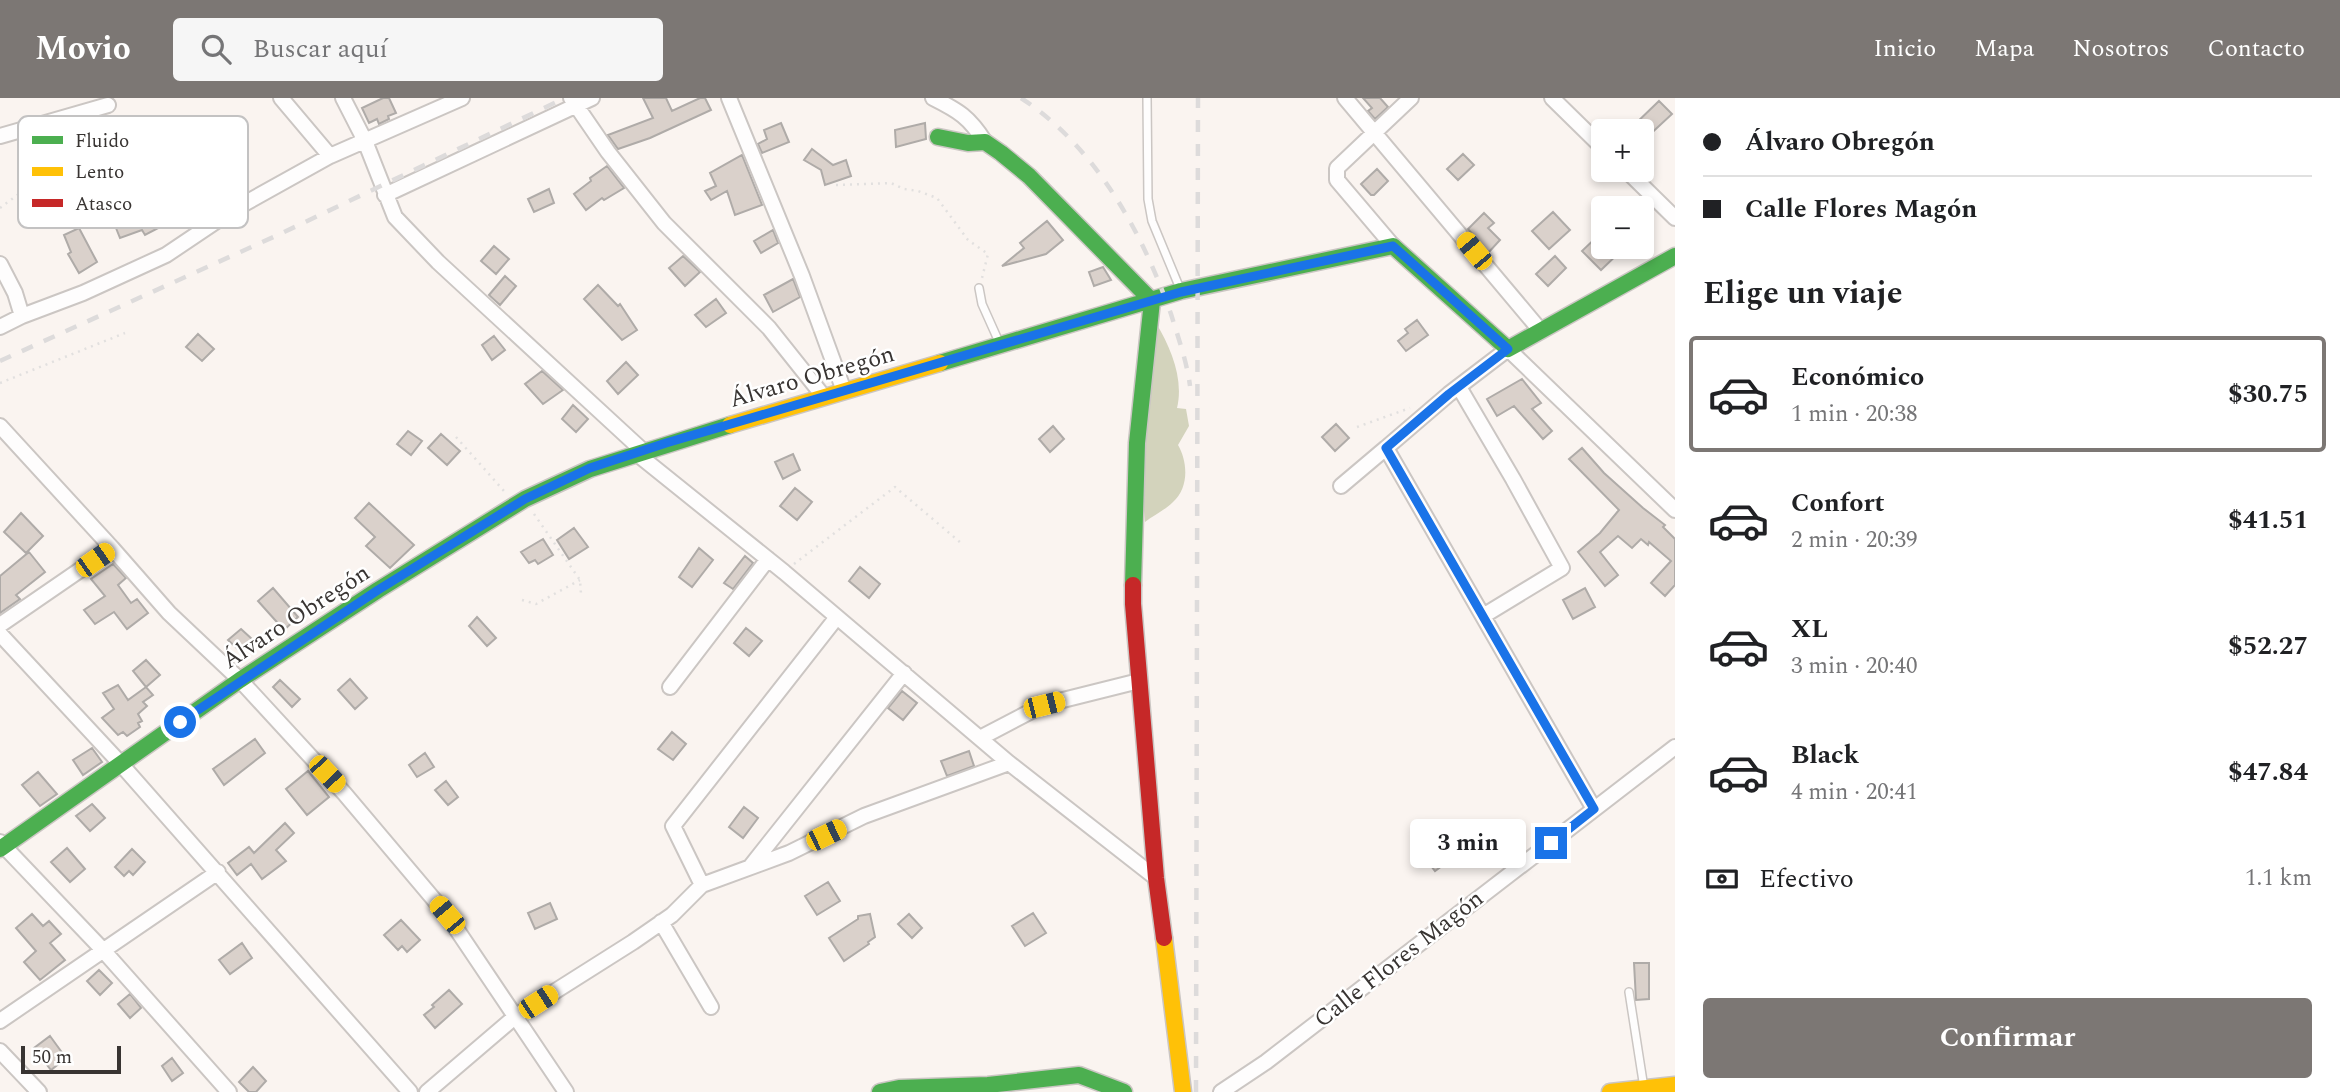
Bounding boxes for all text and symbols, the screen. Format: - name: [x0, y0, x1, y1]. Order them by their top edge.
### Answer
- search box: [173, 18, 663, 81]
- text: Movio: [35, 24, 131, 74]
- text: Buscar aquí: [253, 29, 388, 69]
- icon: search: [197, 30, 235, 68]
- text: Inicio: [1873, 31, 1936, 67]
- text: Mapa: [1974, 31, 2034, 67]
- text: Nosotros: [2072, 31, 2169, 67]
- text: Contacto: [2207, 31, 2305, 67]
- legend: [18, 116, 248, 228]
- map controls: [1591, 119, 1654, 259]
- button: +: [1591, 119, 1654, 182]
- text: Álvaro Obregón: [1745, 122, 1935, 162]
- text: Fluido: [75, 127, 129, 156]
- text: Lento: [75, 158, 124, 187]
- text: Calle Flores Magón: [1745, 189, 1977, 229]
- text: Atasco: [75, 190, 132, 219]
- button: −: [1591, 196, 1654, 259]
- car: [1453, 228, 1496, 274]
- text: Elige un viaje: [1703, 269, 1903, 318]
- street label: Álvaro Obregón: [725, 336, 899, 418]
- text: Económico: [1791, 357, 1924, 397]
- icon: car: [1707, 363, 1770, 426]
- text: $30.75: [2228, 374, 2308, 414]
- text: 1 min · 20:38: [1791, 397, 1918, 432]
- text: Confort: [1791, 483, 1885, 523]
- icon: car: [1707, 489, 1770, 552]
- text: $41.51: [2228, 500, 2308, 540]
- text: 2 min · 20:39: [1791, 523, 1918, 558]
- car: [72, 539, 119, 581]
- street label: Álvaro Obregón: [215, 556, 377, 678]
- text: XL: [1791, 609, 1828, 649]
- icon: car: [1707, 615, 1770, 678]
- text: $52.27: [2228, 626, 2308, 666]
- text: 3 min · 20:40: [1791, 649, 1918, 684]
- car: [1022, 690, 1067, 720]
- route start: [164, 706, 196, 738]
- text: Black: [1791, 735, 1859, 775]
- icon: car: [1707, 741, 1770, 804]
- car: [305, 751, 350, 797]
- text: $47.84: [2228, 752, 2308, 792]
- text: 4 min · 20:41: [1791, 775, 1918, 810]
- car: [803, 816, 850, 854]
- callout: 3 min: [1411, 818, 1526, 868]
- text: 3 min: [1437, 826, 1499, 861]
- route end: [1535, 827, 1567, 859]
- text: Efectivo: [1759, 859, 1854, 899]
- icon: cash: [1703, 860, 1741, 898]
- text: 1.1 km: [2245, 861, 2312, 896]
- street label: Calle Flores Magón: [1306, 881, 1492, 1037]
- car: [426, 892, 469, 938]
- car: [515, 982, 562, 1022]
- button: Confirmar: [1703, 998, 2312, 1078]
- scale bar: [21, 1043, 121, 1075]
- text: 50 m: [32, 1043, 72, 1072]

